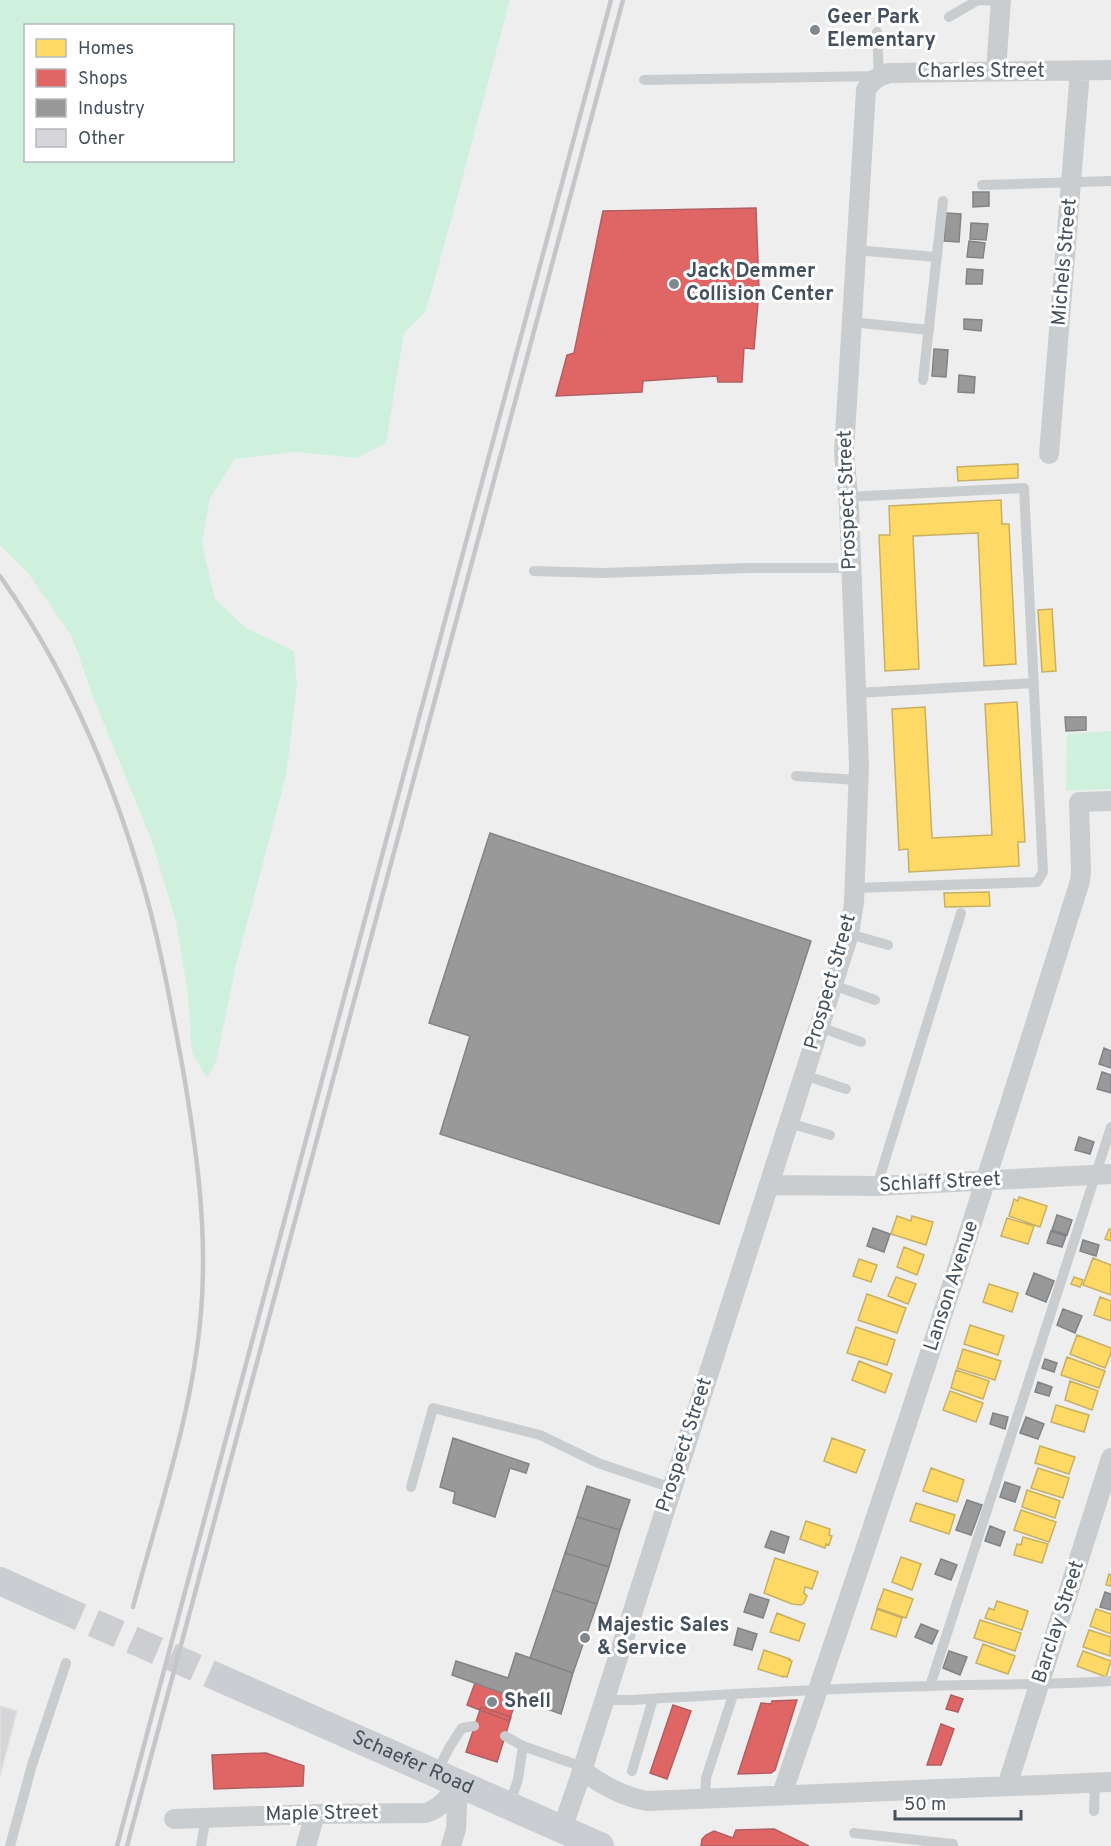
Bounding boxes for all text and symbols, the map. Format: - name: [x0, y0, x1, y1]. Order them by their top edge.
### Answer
- place label: Geer Park Elementary: [827, 5, 936, 54]
- marker: Geer Park Elementary: [808, 23, 822, 37]
- legend: [24, 24, 234, 162]
- text: Homes: [78, 38, 134, 61]
- street label: Charles Street: [917, 59, 1045, 85]
- text: Shops: [78, 68, 128, 91]
- text: Industry: [78, 98, 145, 121]
- text: Other: [78, 128, 125, 151]
- street label: Michels Street: [1046, 197, 1084, 327]
- place label: Jack Demmer Collision Center: [686, 259, 834, 308]
- marker: Jack Demmer Collision Center: [667, 277, 681, 291]
- street label: Prospect Street: [833, 430, 863, 570]
- street label: Prospect Street: [799, 911, 863, 1053]
- street label: Schlaff Street: [878, 1167, 1002, 1199]
- street label: Lanson Avenue: [919, 1218, 985, 1354]
- street label: Prospect Street: [651, 1374, 719, 1516]
- street label: Barclay Street: [1027, 1557, 1091, 1687]
- place label: Majestic Sales & Service: [597, 1613, 729, 1662]
- marker: Majestic Sales & Service: [578, 1631, 592, 1645]
- place label: Shell: [504, 1689, 551, 1715]
- marker: Shell: [485, 1695, 499, 1709]
- street label: Schaefer Road: [348, 1725, 477, 1801]
- scale bar: [895, 1783, 1021, 1821]
- text: 50 m: [904, 1794, 946, 1817]
- street label: Maple Street: [265, 1800, 379, 1828]

